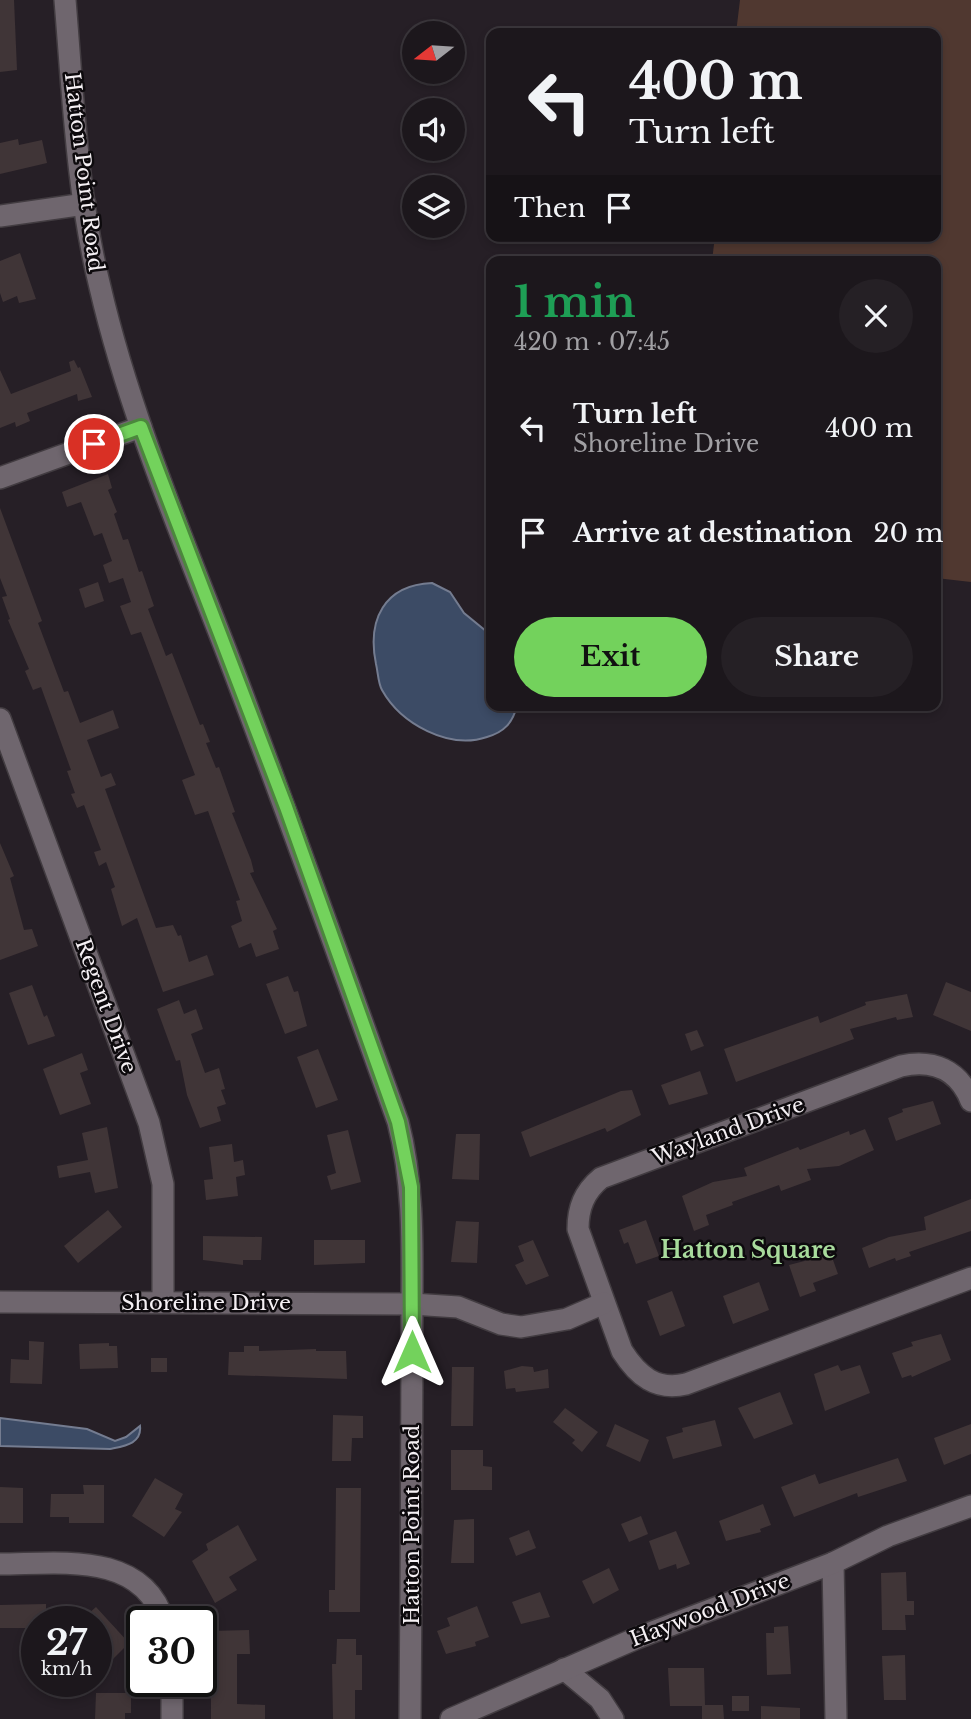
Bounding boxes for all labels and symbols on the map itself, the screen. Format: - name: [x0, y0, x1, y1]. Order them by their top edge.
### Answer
- north arrow: [402, 21, 466, 84]
- street label: Hatton Point Road: [59, 71, 109, 273]
- pin: [64, 414, 124, 474]
- street label: Regent Drive: [70, 935, 142, 1077]
- street label: Wayland Drive: [647, 1091, 808, 1171]
- district label: Hatton Square: [660, 1236, 836, 1264]
- street label: Shoreline Drive: [121, 1290, 291, 1316]
- position arrow: [375, 1315, 449, 1389]
- street label: Hatton Point Road: [399, 1425, 425, 1625]
- street label: Haywood Drive: [626, 1568, 794, 1652]
- speed limit sign: 30: [126, 1606, 217, 1697]

